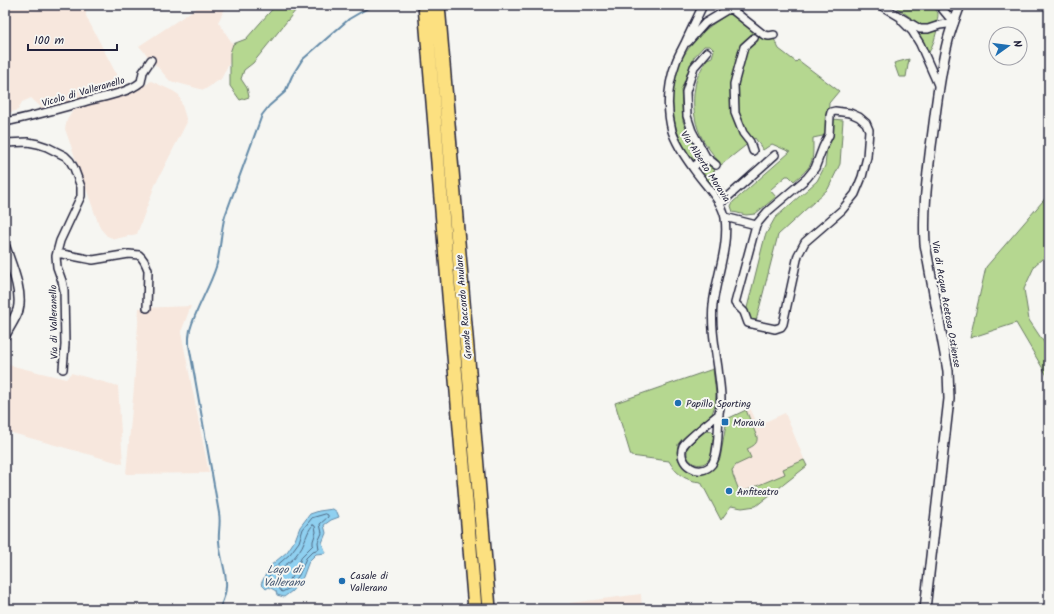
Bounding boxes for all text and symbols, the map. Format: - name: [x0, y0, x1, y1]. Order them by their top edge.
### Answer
- scale bar: [28, 26, 117, 52]
- north arrow: [988, 26, 1028, 66]
- text: 100 m: [34, 31, 65, 50]
- text: N: [1007, 38, 1026, 49]
- street label: Vicolo di Valleranello: [40, 72, 127, 111]
- street label: Via Alberto Moravia: [676, 128, 734, 206]
- street label: Via di Acqua Acetosa Ostiense: [927, 240, 965, 369]
- street label: Grande Raccordo Anulare: [451, 253, 477, 360]
- street label: Via di Valleranello: [45, 284, 63, 359]
- place label: Papillo Sporting: [686, 396, 751, 412]
- marker: Papillo Sporting: [673, 398, 683, 408]
- place label: Moravia: [733, 415, 765, 431]
- marker: Moravia: [720, 417, 730, 427]
- place label: Anfiteatro: [737, 484, 779, 500]
- marker: Anfiteatro: [724, 486, 734, 496]
- water label: Lago di Vallerano: [264, 561, 306, 592]
- place label: Casale di Vallerano: [350, 568, 389, 596]
- marker: Casale di Vallerano: [337, 576, 347, 586]

